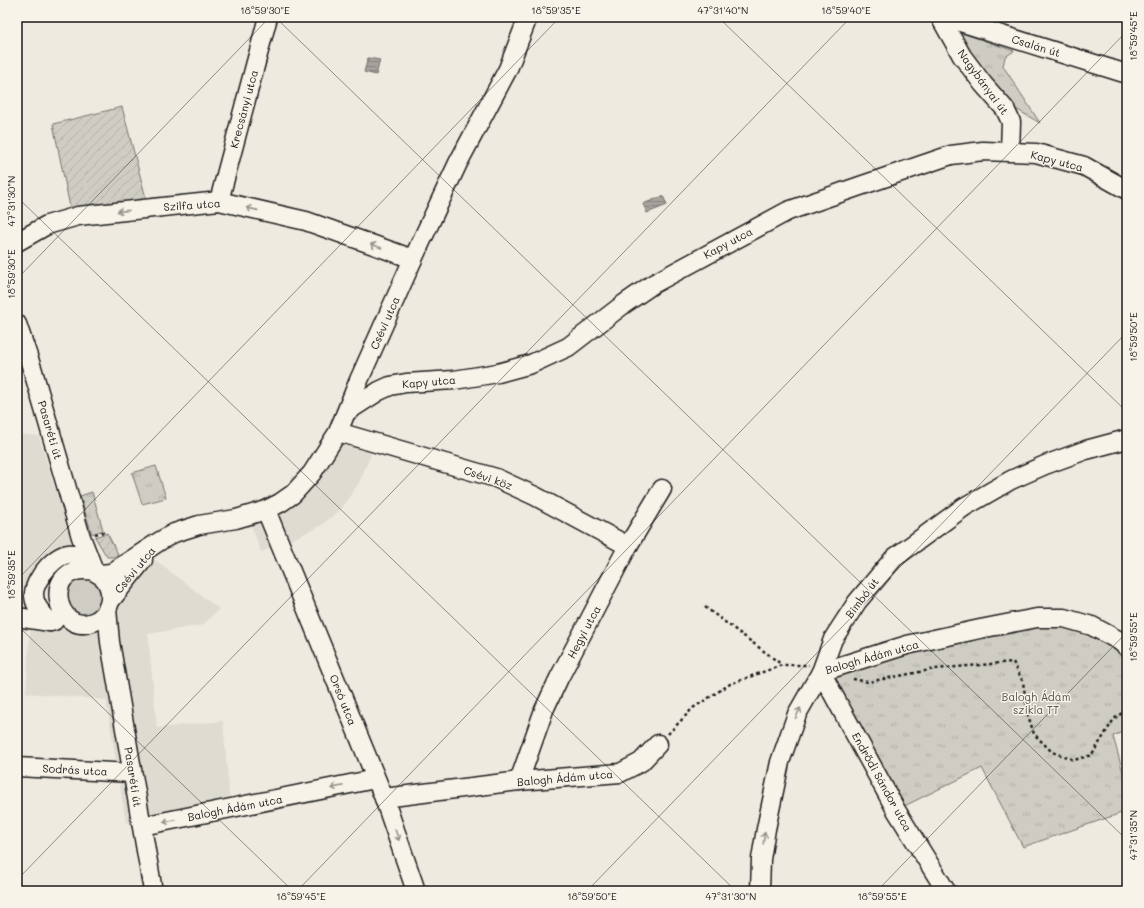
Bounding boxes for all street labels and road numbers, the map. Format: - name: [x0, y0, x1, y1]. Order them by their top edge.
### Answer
- street label: Csalán út: [1010, 31, 1062, 60]
- street label: Nagybányai út: [955, 46, 1012, 118]
- street label: Krecsányi utca: [226, 68, 261, 150]
- street label: Kapy utca: [1029, 146, 1085, 175]
- street label: Szilfa utca: [163, 195, 221, 214]
- street label: Kapy utca: [701, 223, 755, 262]
- street label: Csévi utca: [366, 294, 403, 352]
- street label: Kapy utca: [402, 372, 457, 391]
- street label: Pasaréti út: [35, 399, 66, 461]
- street label: Csévi köz: [462, 462, 515, 493]
- street label: Csévi utca: [111, 543, 159, 596]
- street label: Bimbó út: [842, 574, 882, 621]
- street label: Hegyi utca: [563, 603, 604, 661]
- street label: Balogh Ádám utca: [823, 636, 920, 677]
- street label: Orsó utca: [326, 672, 361, 728]
- street label: Endrődi Sándor utca: [849, 730, 916, 834]
- street label: Pasaréti út: [121, 746, 146, 808]
- street label: Sodrás utca: [42, 760, 108, 779]
- street label: Balogh Ádám utca: [516, 766, 614, 789]
- street label: Balogh Ádám utca: [186, 791, 284, 824]

